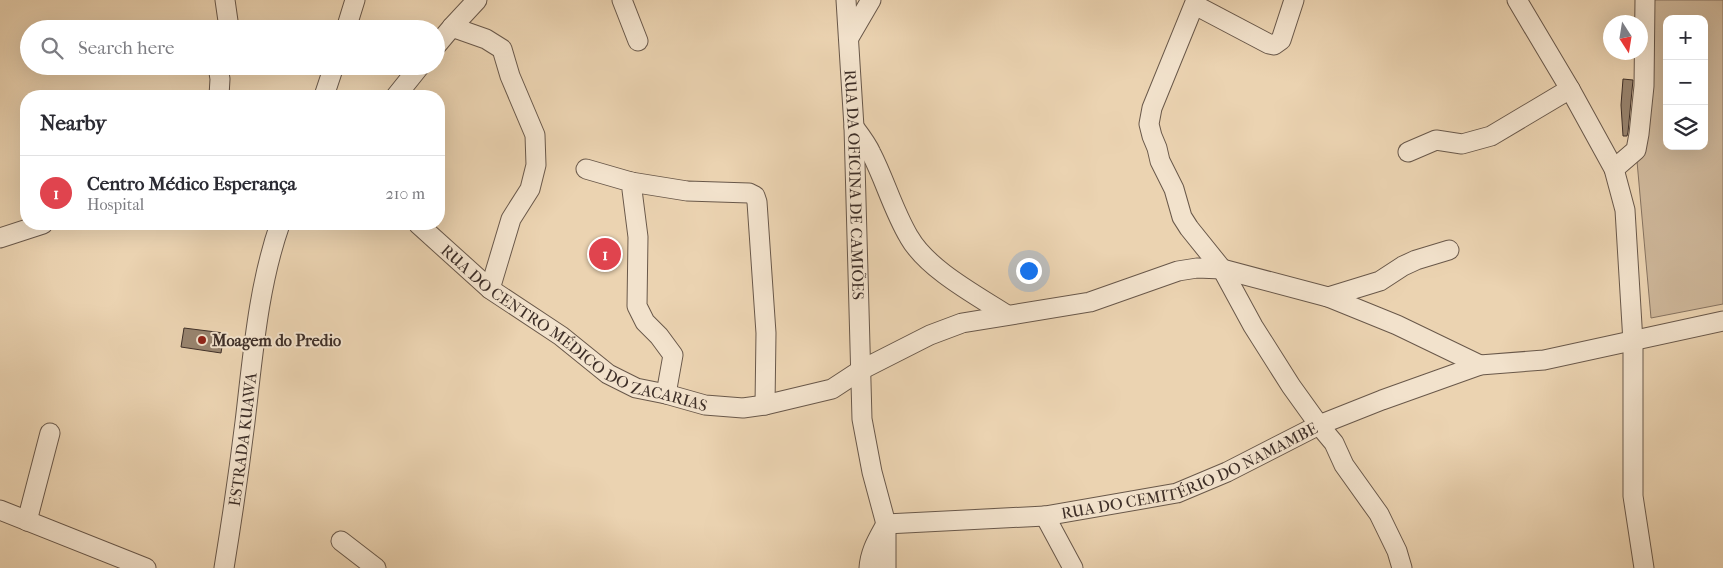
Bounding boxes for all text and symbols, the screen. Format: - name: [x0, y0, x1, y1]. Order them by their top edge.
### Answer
- north arrow: [1603, 15, 1648, 60]
- map controls: [1663, 15, 1708, 150]
- button: +: [1663, 15, 1708, 60]
- search box: [20, 20, 445, 75]
- icon: search: [38, 34, 66, 62]
- text: Search here: [78, 37, 174, 59]
- button: −: [1663, 60, 1708, 105]
- street label: RUA DA OFICINA DE CAMIÕES: [841, 69, 868, 300]
- button: layers: [1663, 105, 1708, 150]
- text: Nearby: [40, 111, 106, 135]
- text: Centro Médico Esperança: [87, 173, 296, 195]
- text: 1: [53, 184, 59, 203]
- text: 210 m: [386, 184, 425, 203]
- text: Hospital: [87, 195, 144, 214]
- pin: 1: [589, 235, 621, 273]
- street label: RUA DO CENTRO MÉDICO DO ZACARIAS: [437, 240, 710, 415]
- your location: [1016, 258, 1042, 284]
- place label: Moagem do Predio: [211, 331, 341, 351]
- marker: Moagem do Predio: [196, 334, 208, 346]
- street label: ESTRADA KUAWA: [224, 371, 260, 507]
- street label: RUA DO CEMITÉRIO DO NAMAMBE: [1059, 418, 1320, 523]

